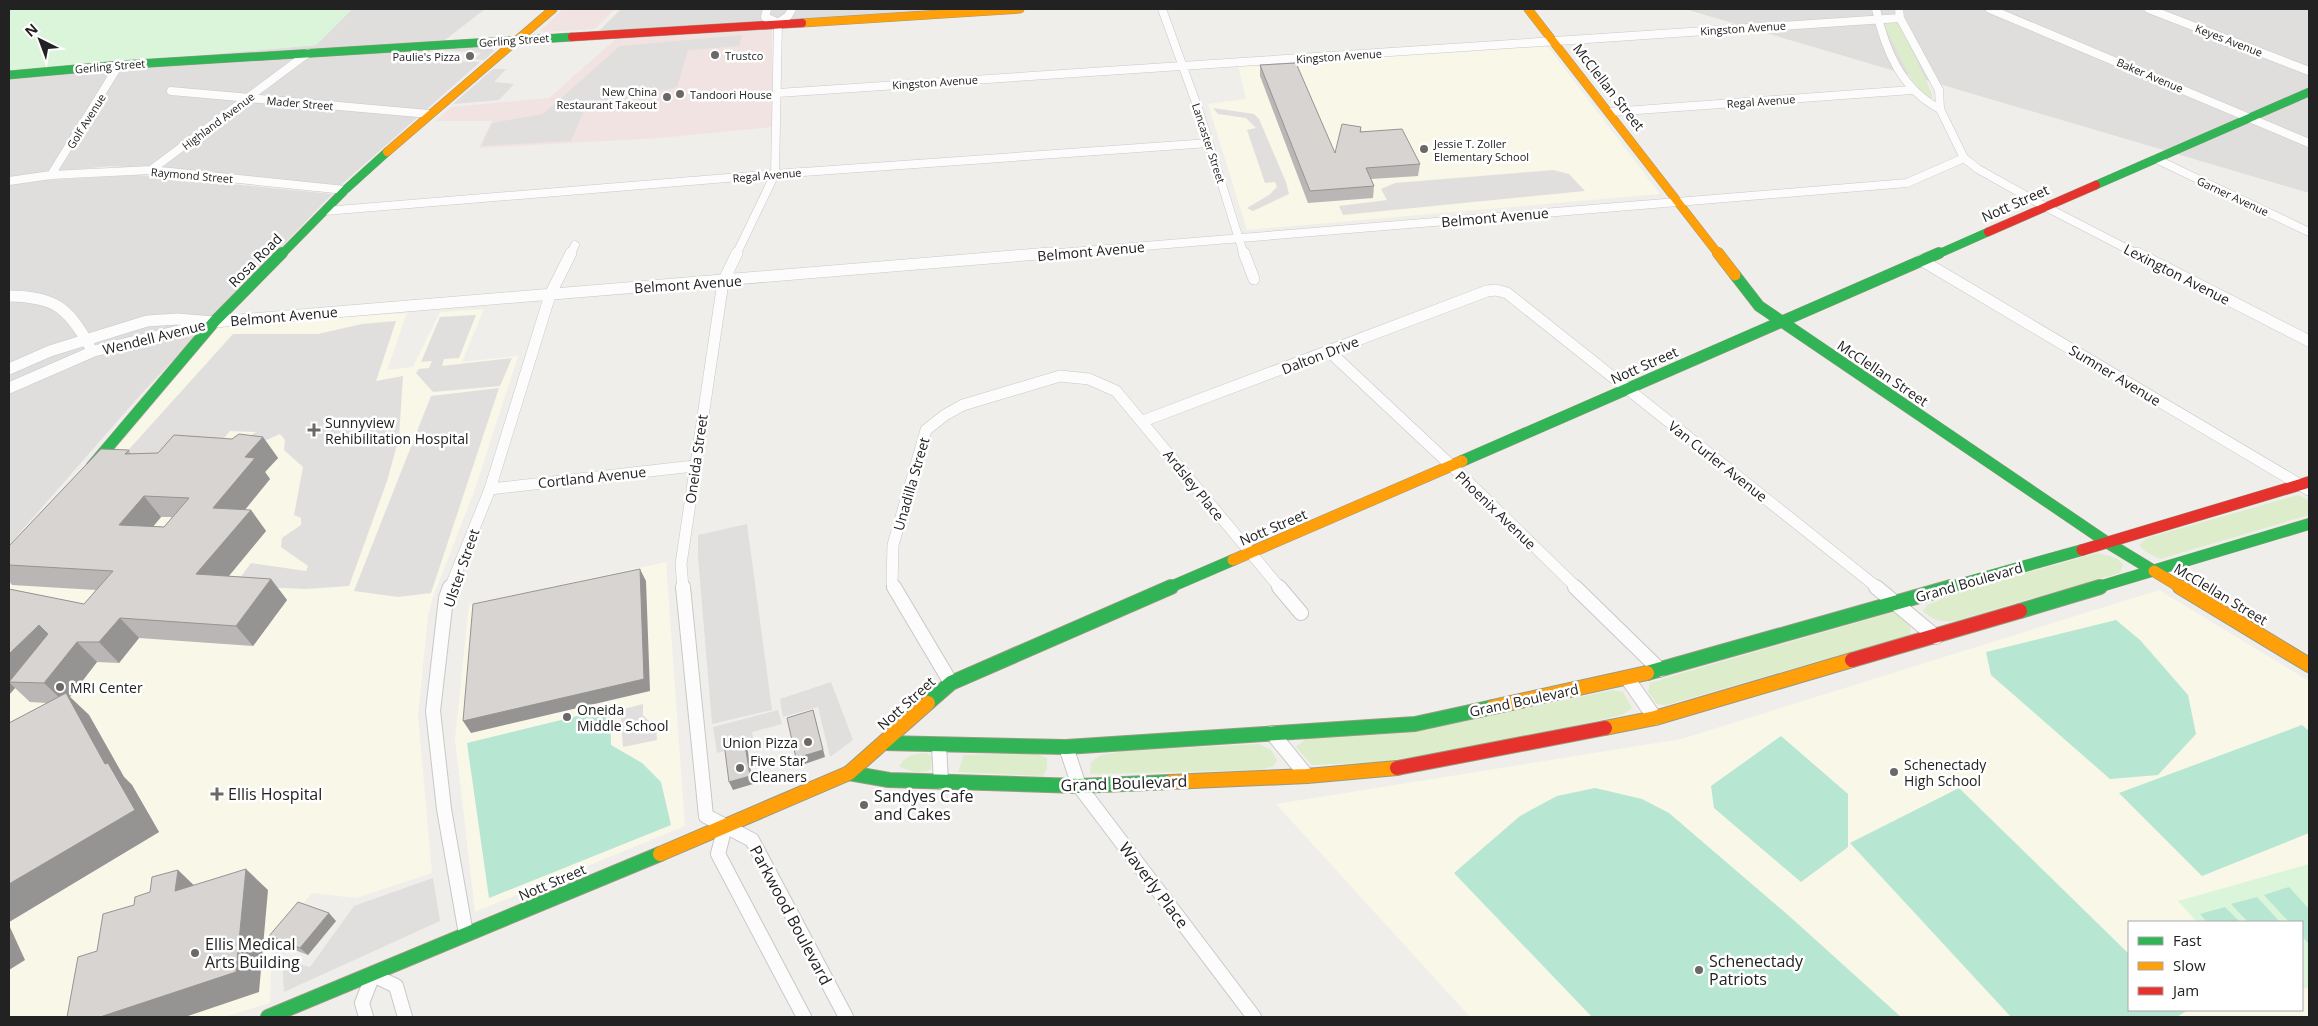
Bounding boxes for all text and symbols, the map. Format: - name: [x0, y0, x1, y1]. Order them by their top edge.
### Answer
- north arrow: [15, 15, 65, 65]
- street label: Kingston Avenue: [1700, 18, 1786, 38]
- text: N: [20, 19, 42, 41]
- street label: Keyes Avenue: [2193, 20, 2265, 60]
- street label: Gerling Street: [478, 30, 550, 50]
- street label: McClellan Street: [1569, 40, 1649, 134]
- street label: Kingston Avenue: [1296, 46, 1382, 66]
- place label: Trustco: [725, 48, 764, 63]
- place label: Paulie's Pizza: [392, 49, 460, 64]
- marker: Trustco: [709, 49, 721, 61]
- marker: Paulie's Pizza: [464, 50, 476, 62]
- street label: Baker Avenue: [2114, 54, 2186, 96]
- street label: Gerling Street: [74, 55, 146, 77]
- street label: Kingston Avenue: [892, 72, 978, 92]
- place label: New China Restaurant Takeout: [556, 84, 657, 112]
- place label: Tandoori House: [690, 87, 772, 102]
- marker: Tandoori House: [674, 88, 686, 100]
- street label: Highland Avenue: [179, 89, 257, 153]
- street label: Golf Avenue: [63, 91, 109, 151]
- marker: New China Restaurant Takeout: [661, 91, 673, 103]
- street label: Regal Avenue: [1726, 91, 1796, 111]
- street label: Mader Street: [266, 93, 334, 113]
- street label: Lancaster Street: [1189, 101, 1229, 185]
- place label: Jessie T. Zoller Elementary School: [1433, 136, 1529, 164]
- marker: Jessie T. Zoller Elementary School: [1418, 143, 1430, 155]
- street label: Raymond Street: [150, 164, 234, 186]
- street label: Regal Avenue: [732, 165, 802, 185]
- street label: Garner Avenue: [2195, 173, 2271, 219]
- street label: Nott Street: [1978, 180, 2052, 226]
- street label: Belmont Avenue: [1440, 203, 1550, 231]
- street label: Rosa Road: [224, 229, 286, 291]
- street label: Belmont Avenue: [1036, 237, 1146, 265]
- street label: Lexington Avenue: [2121, 239, 2233, 309]
- street label: Belmont Avenue: [634, 271, 743, 297]
- street label: Belmont Avenue: [229, 302, 339, 330]
- street label: Wendell Avenue: [101, 315, 207, 359]
- street label: Dalton Drive: [1279, 332, 1362, 378]
- street label: McClellan Street: [1834, 336, 1932, 410]
- street label: Sumner Avenue: [2066, 340, 2164, 410]
- street label: Nott Street: [1607, 342, 1681, 388]
- place label: Sunnyview Rehibilitation Hospital: [325, 413, 469, 448]
- street label: Oneida Street: [680, 413, 712, 505]
- street label: Van Curler Avenue: [1664, 416, 1772, 506]
- marker: Sunnyview Rehibilitation Hospital: [307, 423, 321, 437]
- street label: Unadilla Street: [889, 435, 933, 533]
- street label: Ardsley Place: [1160, 446, 1229, 525]
- street label: Cortland Avenue: [537, 462, 647, 492]
- street label: Phoenix Avenue: [1452, 467, 1541, 553]
- street label: Nott Street: [1236, 504, 1310, 550]
- street label: Ulster Street: [439, 526, 483, 610]
- street label: Grand Boulevard: [1913, 558, 2025, 606]
- street label: McClellan Street: [2171, 559, 2271, 629]
- street label: Nott Street: [873, 672, 939, 734]
- place label: MRI Center: [70, 678, 143, 697]
- street label: Grand Boulevard: [1468, 679, 1580, 721]
- marker: MRI Center: [54, 681, 66, 693]
- place label: Oneida Middle School: [577, 700, 669, 735]
- marker: Oneida Middle School: [561, 711, 573, 723]
- place label: Union Pizza: [722, 733, 798, 752]
- marker: Union Pizza: [802, 736, 814, 748]
- place label: Five Star Cleaners: [750, 751, 807, 786]
- place label: Schenectady High School: [1904, 755, 1987, 790]
- marker: Five Star Cleaners: [734, 762, 746, 774]
- marker: Schenectady High School: [1888, 766, 1900, 778]
- street label: Grand Boulevard: [1060, 770, 1188, 796]
- place label: Ellis Hospital: [228, 783, 322, 805]
- place label: Sandyes Cafe and Cakes: [874, 785, 973, 825]
- marker: Ellis Hospital: [210, 787, 224, 801]
- marker: Sandyes Cafe and Cakes: [858, 799, 870, 811]
- street label: Waverly Place: [1114, 837, 1194, 933]
- street label: Parkwood Boulevard: [745, 841, 837, 989]
- street label: Nott Street: [515, 859, 589, 905]
- legend: [2128, 921, 2303, 1011]
- text: Fast: [2173, 930, 2202, 950]
- place label: Ellis Medical Arts Building: [205, 933, 300, 973]
- marker: Ellis Medical Arts Building: [189, 947, 201, 959]
- place label: Schenectady Patriots: [1709, 950, 1804, 990]
- text: Slow: [2173, 955, 2206, 975]
- marker: Schenectady Patriots: [1693, 964, 1705, 976]
- text: Jam: [2171, 980, 2199, 1000]

